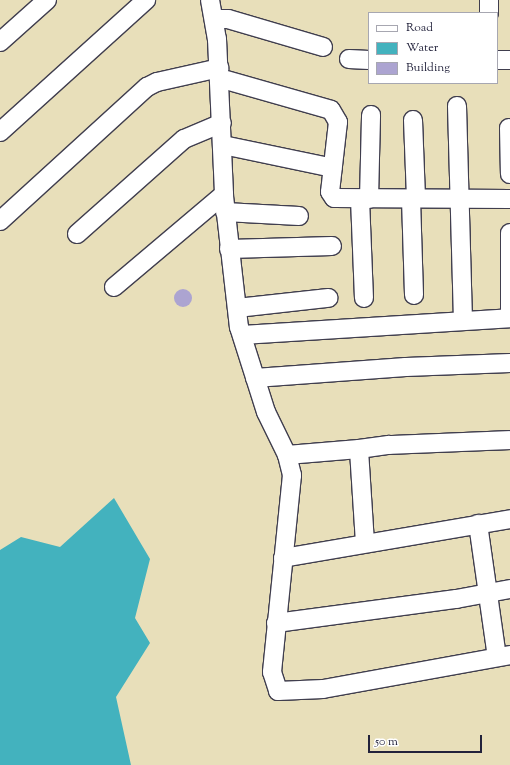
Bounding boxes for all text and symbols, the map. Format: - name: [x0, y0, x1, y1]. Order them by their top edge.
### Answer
- legend: [368, 12, 498, 84]
- text: Road: [406, 19, 433, 37]
- text: Water: [406, 39, 438, 57]
- text: Building: [406, 59, 450, 77]
- scale bar: [370, 727, 484, 753]
- text: 50 m: [375, 733, 398, 751]

